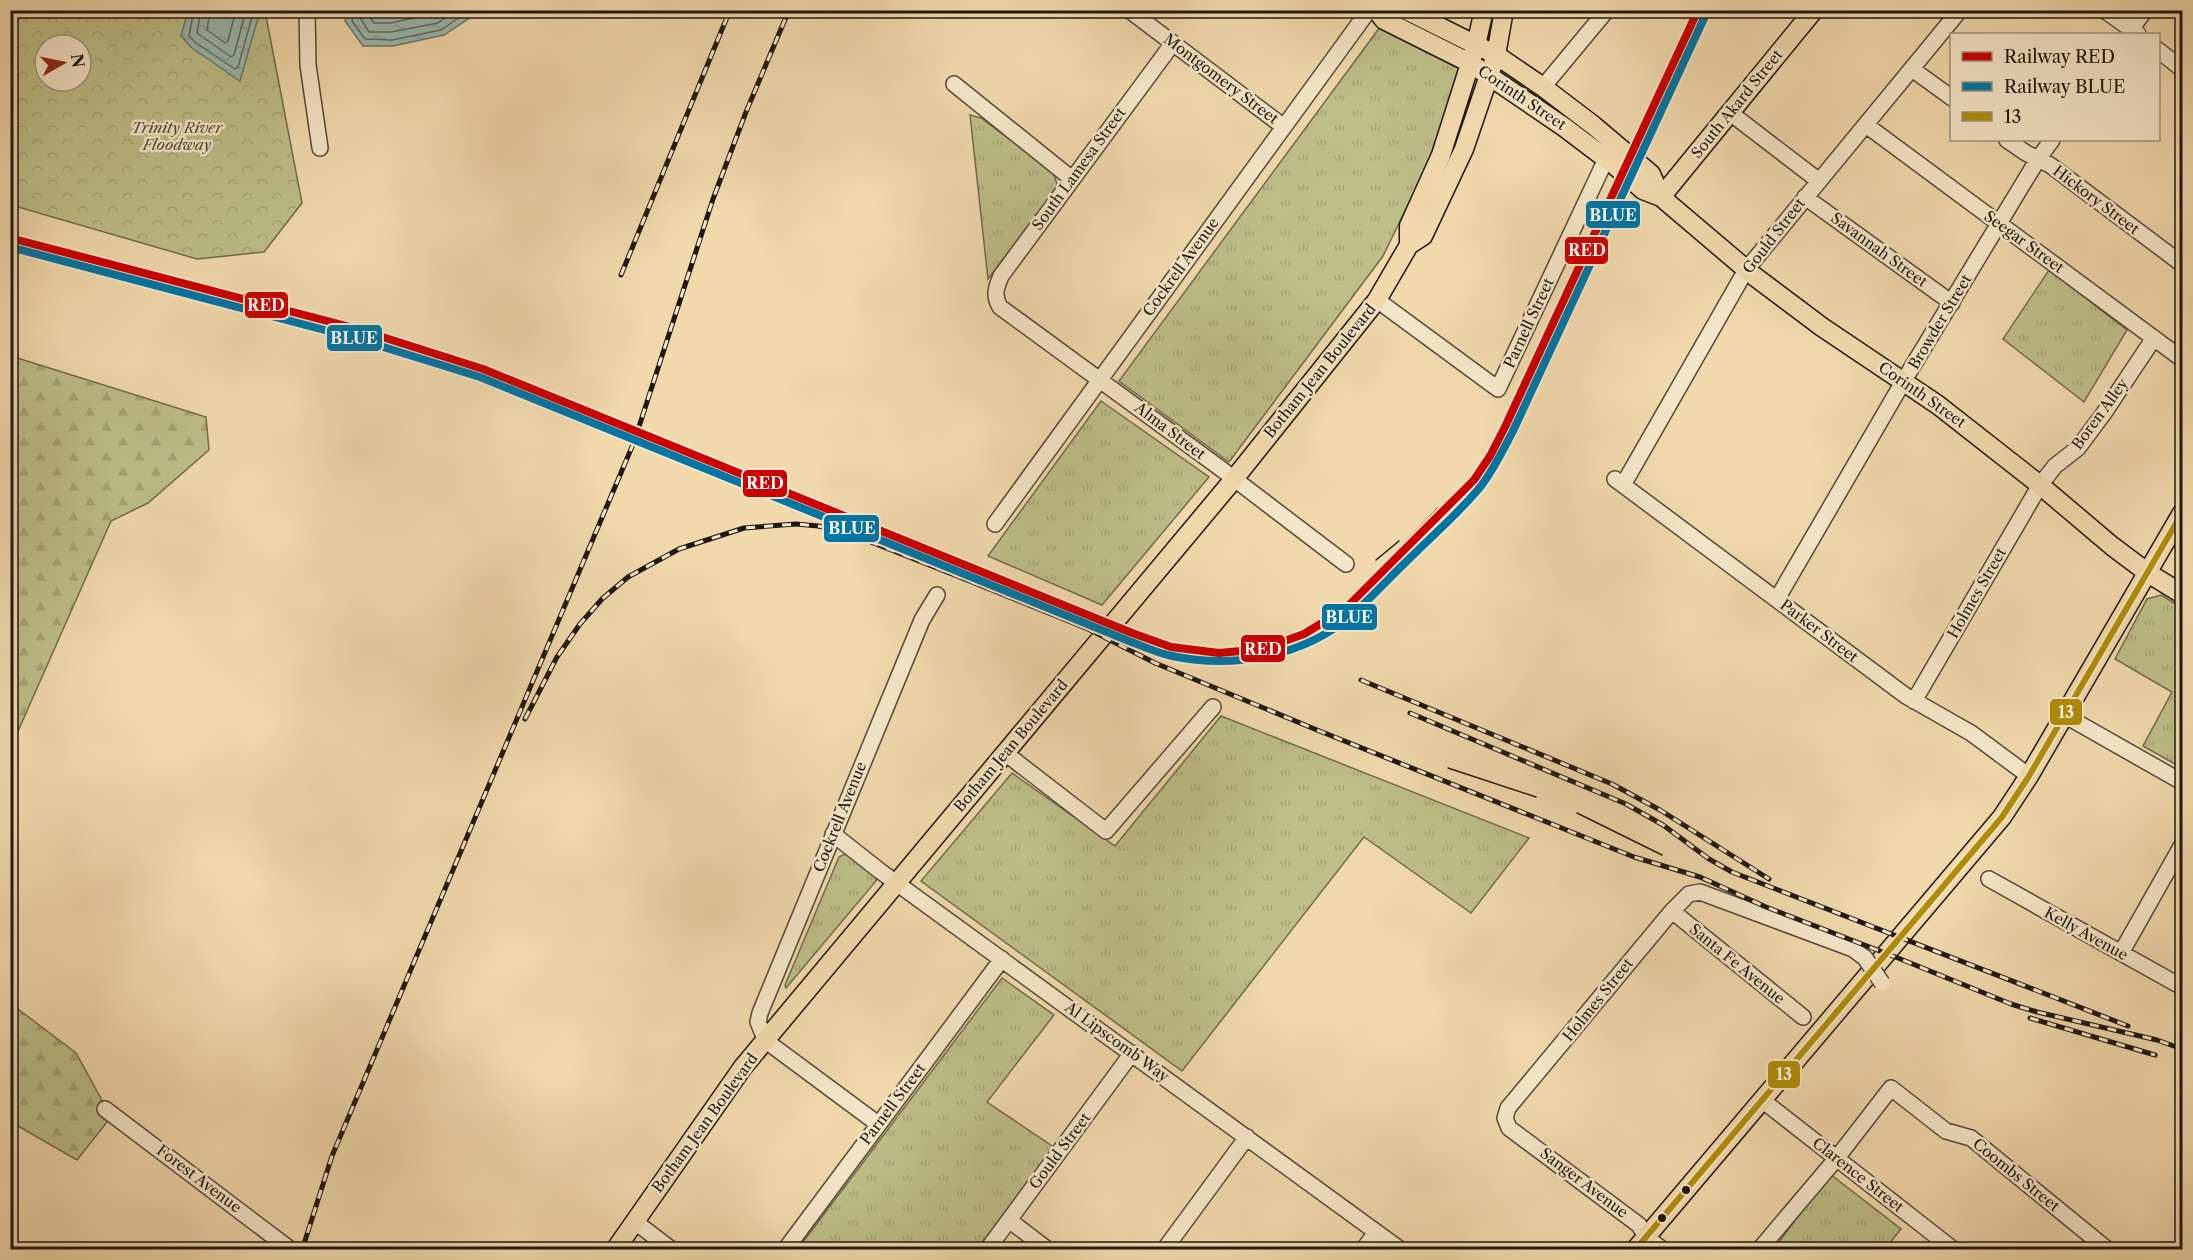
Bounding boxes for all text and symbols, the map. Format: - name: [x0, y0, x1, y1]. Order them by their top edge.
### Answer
- street label: Montgomery Street: [1160, 29, 1283, 128]
- north arrow: [33, 33, 93, 93]
- legend: [1950, 33, 2160, 141]
- street label: South Akard Street: [1687, 45, 1787, 162]
- text: Railway RED: [2004, 46, 2115, 68]
- text: N: [67, 52, 89, 69]
- street label: Corinth Street: [1475, 61, 1571, 134]
- text: Railway BLUE: [2004, 76, 2125, 98]
- street label: South Lamesa Street: [1028, 103, 1130, 234]
- text: 13: [2004, 106, 2021, 128]
- park label: Trinity River Floodway: [132, 118, 223, 154]
- street label: Hickory Street: [2049, 161, 2144, 239]
- street label: Gould Street: [1738, 194, 1809, 277]
- line badge: BLUE: [1585, 200, 1641, 229]
- text: BLUE: [1589, 205, 1637, 225]
- street label: Seegar Street: [1981, 206, 2068, 277]
- street label: Savannah Street: [1827, 208, 1932, 291]
- street label: Cockrell Avenue: [1138, 214, 1223, 320]
- line badge: RED: [1564, 236, 1609, 265]
- text: RED: [1568, 240, 1606, 260]
- street label: Browder Street: [1904, 270, 1976, 373]
- street label: Parnell Street: [1499, 274, 1558, 371]
- line badge: RED: [244, 291, 289, 319]
- text: RED: [247, 295, 285, 315]
- street label: Botham Jean Boulevard: [1260, 300, 1380, 442]
- line badge: BLUE: [326, 324, 383, 352]
- text: BLUE: [330, 328, 378, 348]
- street label: Corinth Street: [1875, 357, 1970, 432]
- street label: Boren Alley: [2067, 374, 2132, 453]
- street label: Alma Street: [1130, 397, 1210, 464]
- line badge: RED: [742, 469, 788, 498]
- text: RED: [746, 473, 784, 493]
- line badge: BLUE: [823, 514, 880, 543]
- text: BLUE: [828, 518, 876, 538]
- street label: Holmes Street: [1943, 543, 2011, 641]
- street label: Parker Street: [1776, 595, 1863, 667]
- line badge: BLUE: [1321, 603, 1378, 631]
- text: BLUE: [1325, 607, 1373, 627]
- line badge: RED: [1240, 634, 1286, 663]
- text: RED: [1244, 639, 1282, 659]
- street label: Botham Jean Boulevard: [950, 675, 1072, 816]
- line badge: 13: [2049, 698, 2083, 726]
- text: 13: [2058, 702, 2074, 722]
- street label: Cockrell Avenue: [809, 759, 870, 875]
- street label: Kelly Avenue: [2041, 903, 2132, 964]
- street label: Santa Fe Avenue: [1686, 919, 1789, 1008]
- street label: Holmes Street: [1558, 954, 1637, 1045]
- street label: Al Lipscomb Way: [1061, 997, 1174, 1086]
- street label: Botham Jean Boulevard: [648, 1049, 761, 1196]
- street label: Parnell Street: [856, 1059, 930, 1148]
- line badge: 13: [1767, 1060, 1801, 1089]
- text: 13: [1776, 1064, 1792, 1084]
- street label: Gould Street: [1025, 1108, 1095, 1193]
- street label: Clarence Street: [1809, 1133, 1908, 1217]
- street label: Coombs Street: [1969, 1134, 2064, 1216]
- street label: Forest Avenue: [153, 1141, 245, 1217]
- street label: Sanger Avenue: [1537, 1143, 1632, 1222]
- unlabelled marker: [1680, 1184, 1692, 1196]
- unlabelled marker: [1656, 1212, 1668, 1224]

